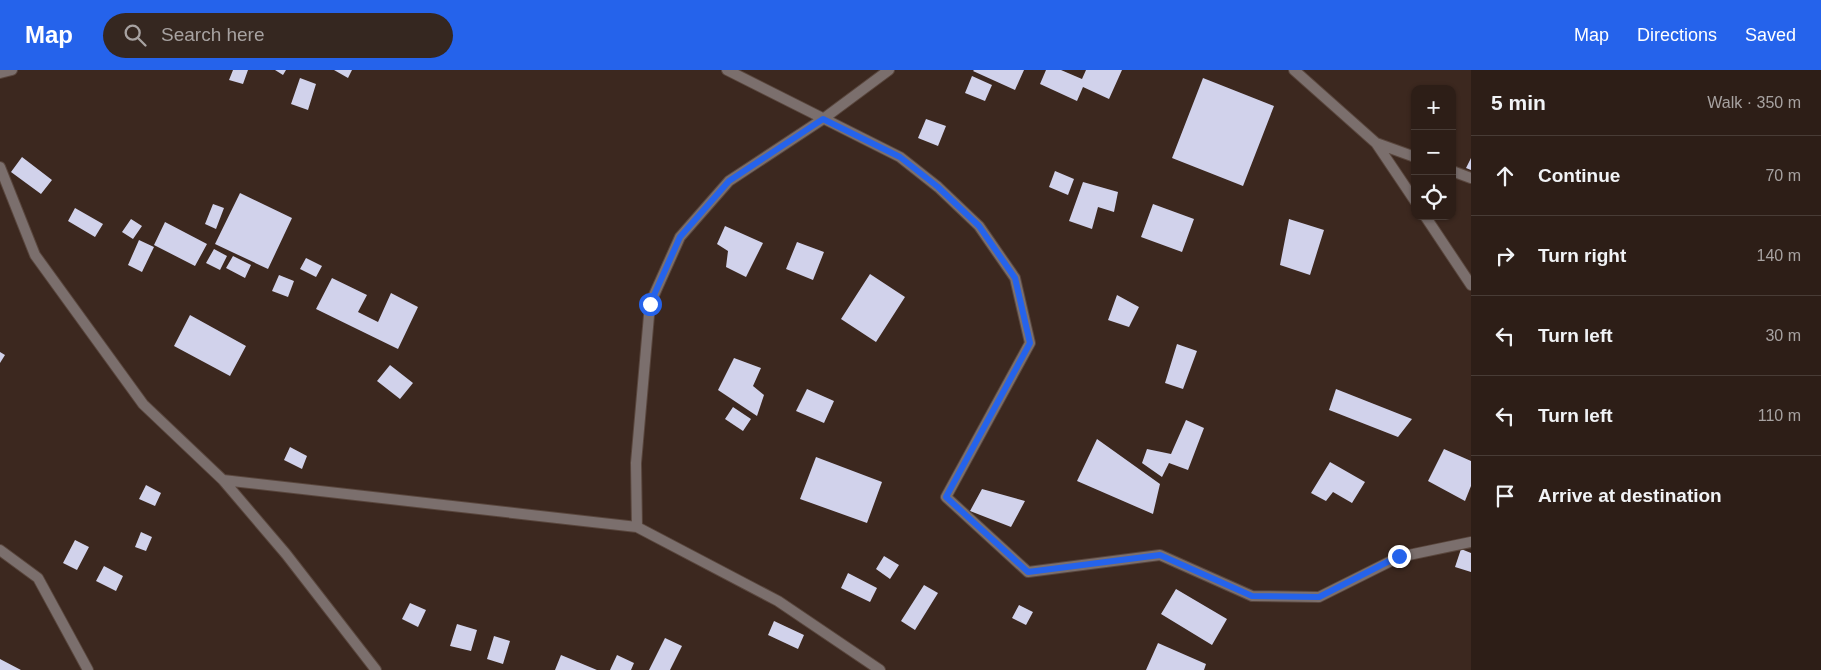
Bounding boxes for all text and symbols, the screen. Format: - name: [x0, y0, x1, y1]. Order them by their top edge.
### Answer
- search box: [103, 13, 453, 58]
- text: Map: [25, 21, 73, 48]
- icon: search: [121, 21, 149, 49]
- text: Search here: [161, 24, 265, 45]
- text: Map: [1574, 25, 1609, 45]
- text: Directions: [1637, 25, 1717, 45]
- text: Saved: [1745, 25, 1796, 45]
- map controls: [1411, 85, 1456, 220]
- button: +: [1411, 85, 1456, 130]
- text: 5 min: [1491, 91, 1546, 114]
- text: Walk · 350 m: [1707, 94, 1801, 111]
- button: −: [1411, 130, 1456, 175]
- icon: ahead: [1491, 162, 1519, 190]
- text: Continue: [1538, 165, 1620, 186]
- text: 70 m: [1765, 167, 1801, 184]
- button: locate: [1411, 175, 1456, 220]
- icon: right: [1491, 242, 1519, 270]
- text: Turn right: [1538, 245, 1626, 266]
- text: 140 m: [1757, 247, 1801, 264]
- route start: [639, 293, 662, 316]
- icon: left: [1491, 322, 1519, 350]
- text: Turn left: [1538, 325, 1613, 346]
- text: 30 m: [1765, 327, 1801, 344]
- icon: left: [1491, 402, 1519, 430]
- text: Turn left: [1538, 405, 1613, 426]
- text: 110 m: [1758, 407, 1801, 424]
- icon: arrive: [1491, 482, 1519, 510]
- text: Arrive at destination: [1538, 485, 1722, 506]
- route end: [1388, 545, 1411, 568]

